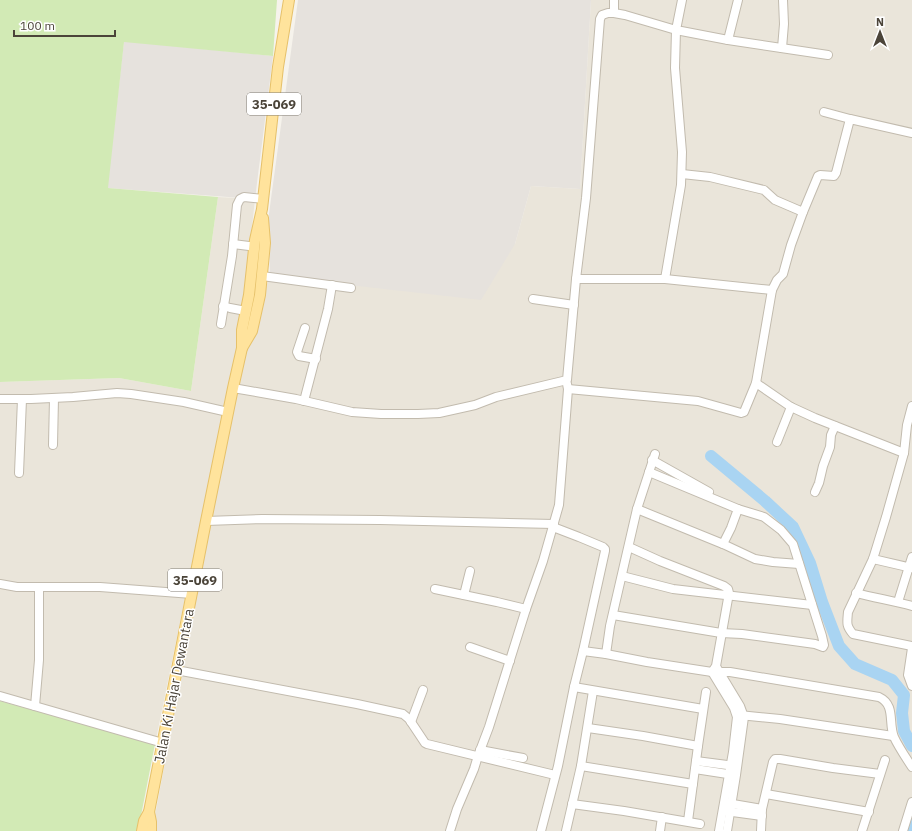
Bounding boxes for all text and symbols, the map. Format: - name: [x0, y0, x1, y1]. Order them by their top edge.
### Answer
- scale bar: [14, 12, 115, 38]
- north arrow: [860, 12, 900, 52]
- text: N: [876, 15, 884, 29]
- text: 100 m: [20, 18, 55, 33]
- road number: 35-069: [247, 93, 301, 115]
- road number: 35-069: [168, 569, 222, 591]
- street label: Jalan Ki Hajar Dewantara: [150, 606, 198, 765]

